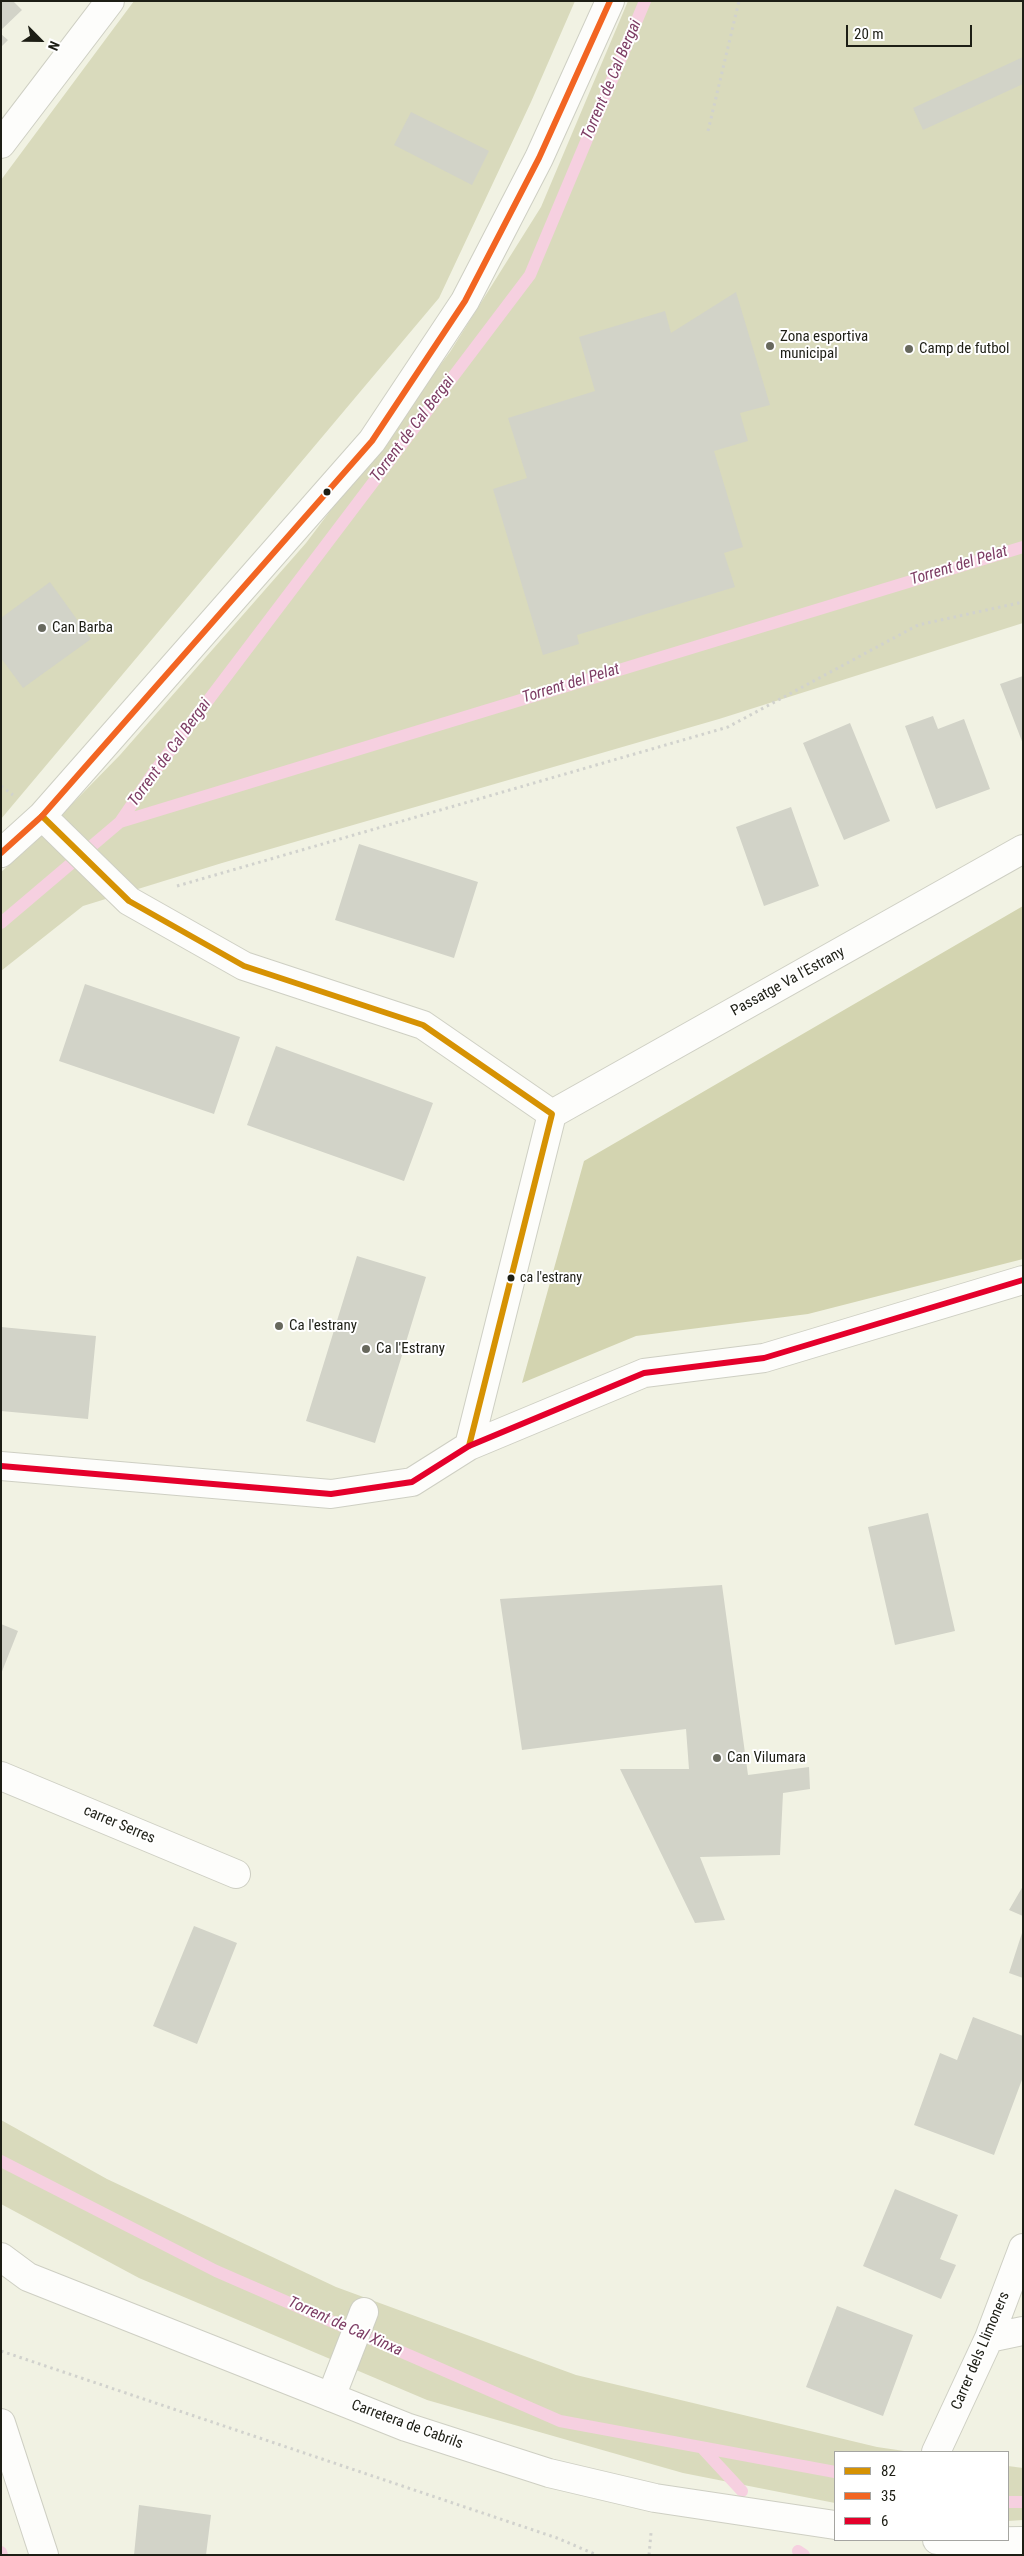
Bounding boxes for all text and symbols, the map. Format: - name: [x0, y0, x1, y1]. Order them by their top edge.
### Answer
- north arrow: [15, 15, 65, 65]
- scale bar: [849, 15, 975, 47]
- water label: Torrent de Cal Bergai: [578, 17, 646, 143]
- text: 20 m: [854, 25, 884, 43]
- text: N: [45, 39, 63, 53]
- place label: Zona esportiva municipal: [780, 328, 868, 363]
- marker: Zona esportiva municipal: [764, 340, 776, 352]
- place label: Camp de futbol: [919, 340, 1010, 358]
- marker: Camp de futbol: [903, 343, 915, 355]
- water label: Torrent de Cal Bergai: [367, 372, 459, 486]
- unlabelled marker: [322, 487, 332, 497]
- water label: Torrent del Pelat: [908, 542, 1010, 590]
- place label: Can Barba: [52, 619, 113, 637]
- marker: Can Barba: [36, 622, 48, 634]
- water label: Torrent del Pelat: [520, 660, 622, 708]
- water label: Torrent de Cal Bergai: [124, 695, 216, 811]
- street label: Passatge Va l'Estrany: [728, 943, 848, 1021]
- place label: ca l'estrany: [520, 1270, 582, 1286]
- marker: ca l'estrany: [506, 1273, 516, 1283]
- place label: Ca l'estrany: [289, 1317, 357, 1335]
- marker: Ca l'estrany: [273, 1320, 285, 1332]
- place label: Ca l'Estrany: [376, 1340, 445, 1358]
- marker: Ca l'Estrany: [360, 1343, 372, 1355]
- place label: Can Vilumara: [727, 1749, 806, 1767]
- marker: Can Vilumara: [711, 1752, 723, 1764]
- street label: carrer Serres: [81, 1802, 157, 1848]
- street label: Carrer dels Llimoners: [948, 2289, 1014, 2413]
- water label: Torrent de Cal Xinxa: [285, 2293, 405, 2361]
- street label: Carretera de Cabrils: [349, 2396, 465, 2454]
- legend: [834, 2451, 1009, 2541]
- text: 82: [881, 2462, 896, 2480]
- text: 35: [881, 2487, 896, 2505]
- text: 6: [881, 2512, 888, 2530]

